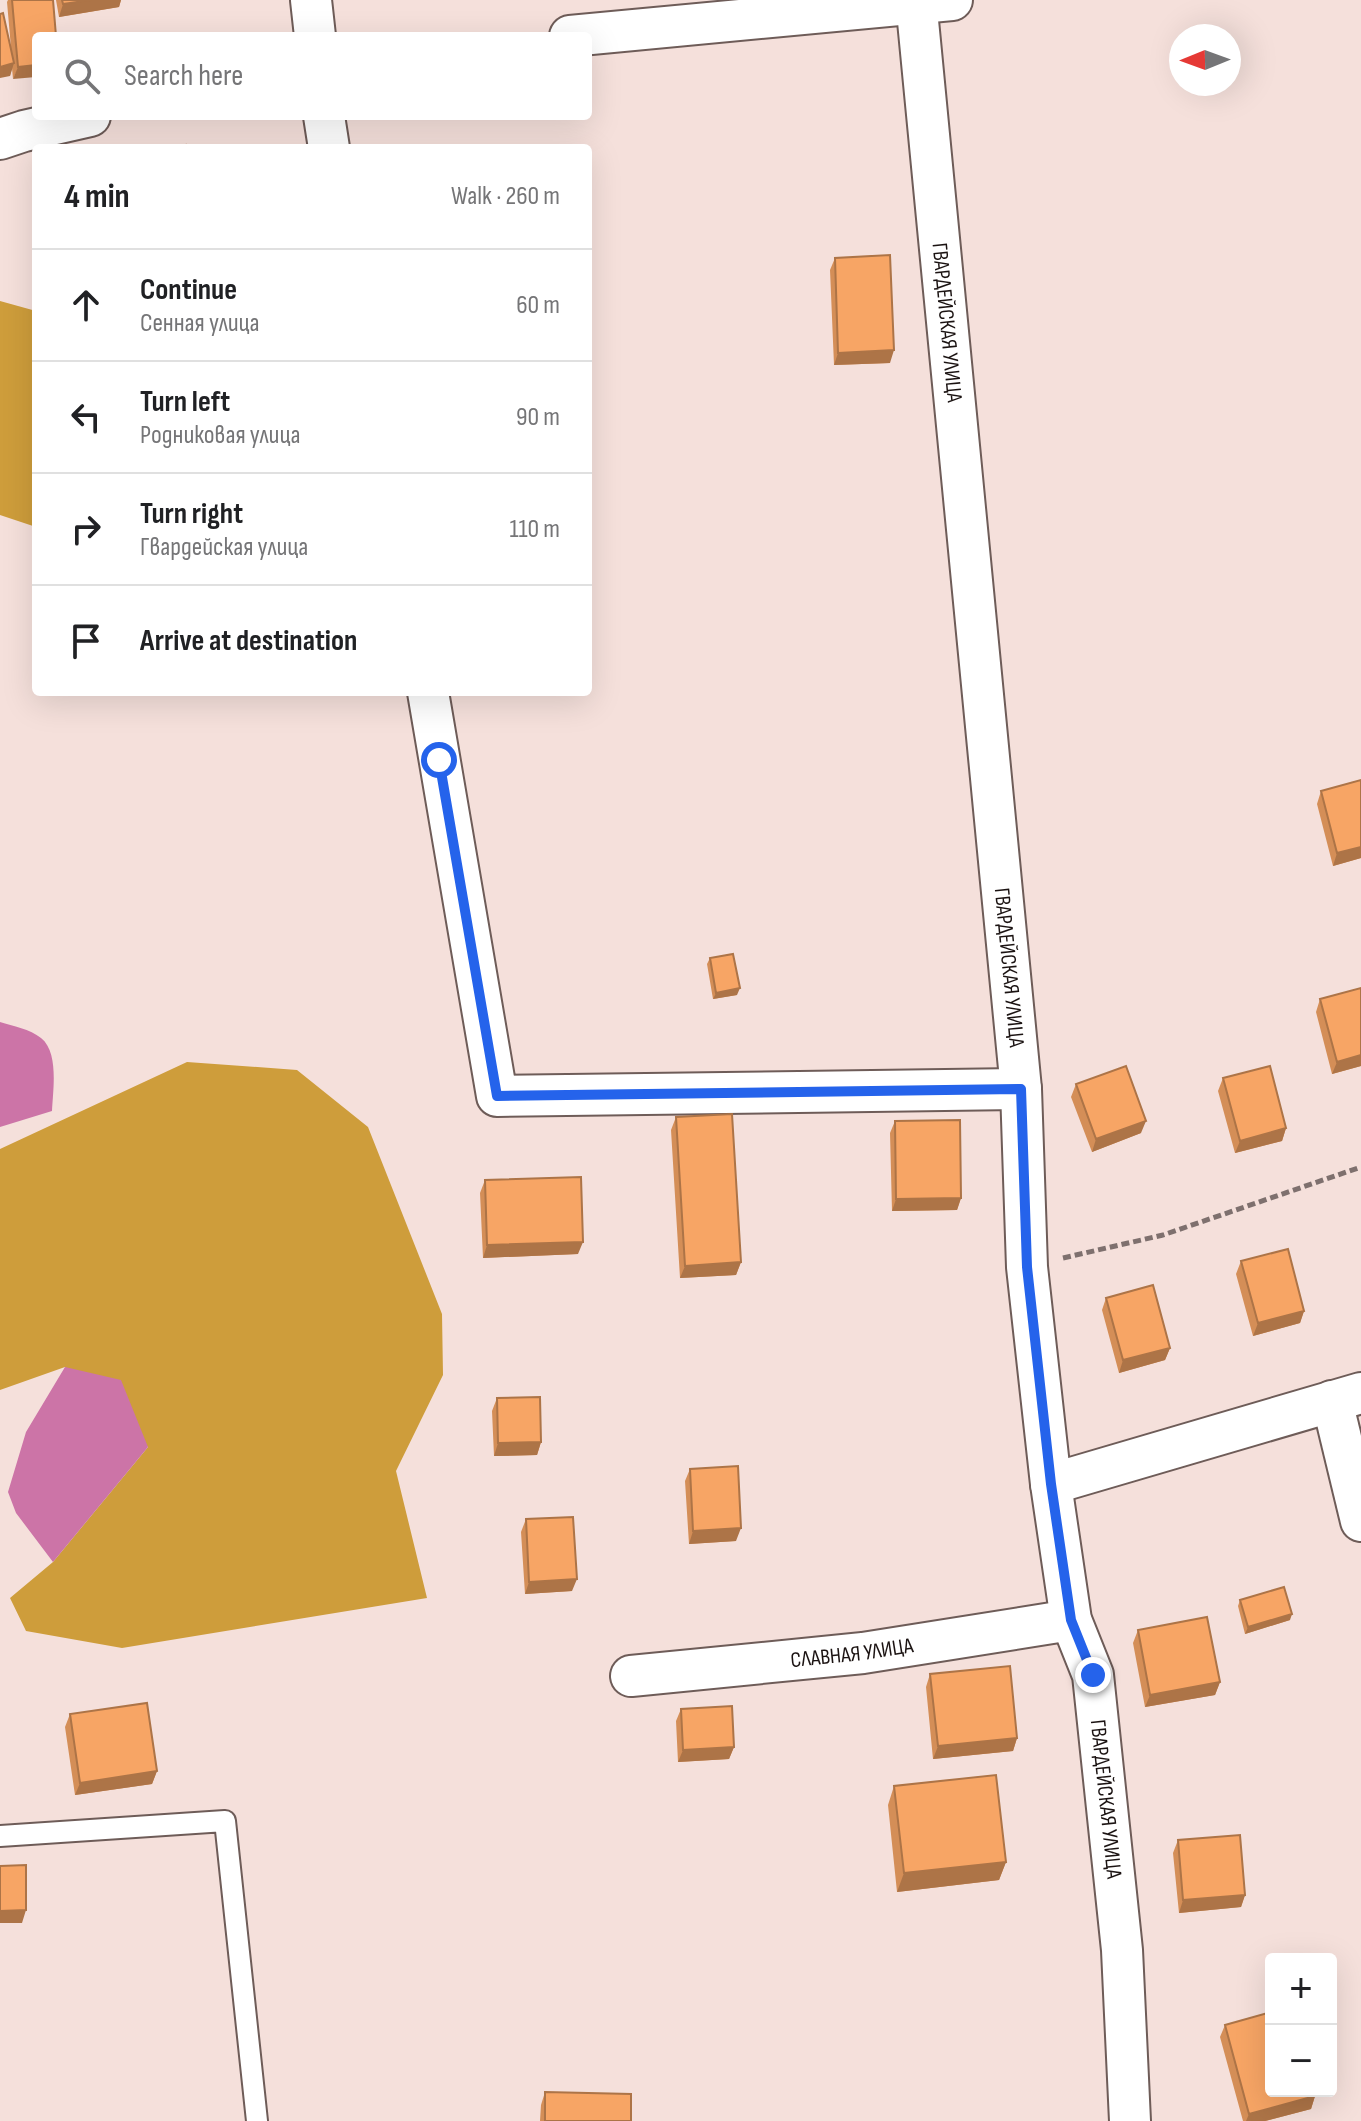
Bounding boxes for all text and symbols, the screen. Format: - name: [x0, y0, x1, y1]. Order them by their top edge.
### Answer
- north arrow: [1169, 24, 1241, 96]
- search box: [32, 32, 592, 120]
- icon: search: [60, 54, 104, 98]
- text: Search here: [124, 58, 243, 94]
- text: 4 min: [64, 176, 130, 217]
- text: Walk · 260 m: [451, 181, 560, 212]
- street label: ГВАРДЕЙСКАЯ УЛИЦА: [926, 242, 968, 404]
- text: Continue: [140, 272, 237, 308]
- icon: ahead: [64, 283, 108, 327]
- text: 60 m: [516, 290, 560, 321]
- text: Сенная улица: [140, 308, 260, 339]
- text: Turn left: [140, 384, 230, 420]
- icon: left: [64, 395, 108, 439]
- text: 90 m: [516, 402, 560, 433]
- text: Родниковая улица: [140, 420, 300, 451]
- text: Turn right: [140, 496, 243, 532]
- icon: right: [64, 507, 108, 551]
- text: 110 m: [509, 514, 560, 545]
- text: Гвардейская улица: [140, 532, 308, 563]
- icon: arrive: [64, 619, 108, 663]
- text: Arrive at destination: [140, 623, 357, 659]
- route start: [421, 742, 457, 778]
- street label: ГВАРДЕЙСКАЯ УЛИЦА: [988, 887, 1030, 1049]
- street label: СЛАВНАЯ УЛИЦА: [789, 1632, 916, 1674]
- route end: [1075, 1657, 1111, 1693]
- street label: ГВАРДЕЙСКАЯ УЛИЦА: [1084, 1718, 1128, 1881]
- map controls: [1265, 1953, 1337, 2097]
- button: +: [1265, 1953, 1337, 2025]
- button: −: [1265, 2025, 1337, 2097]

